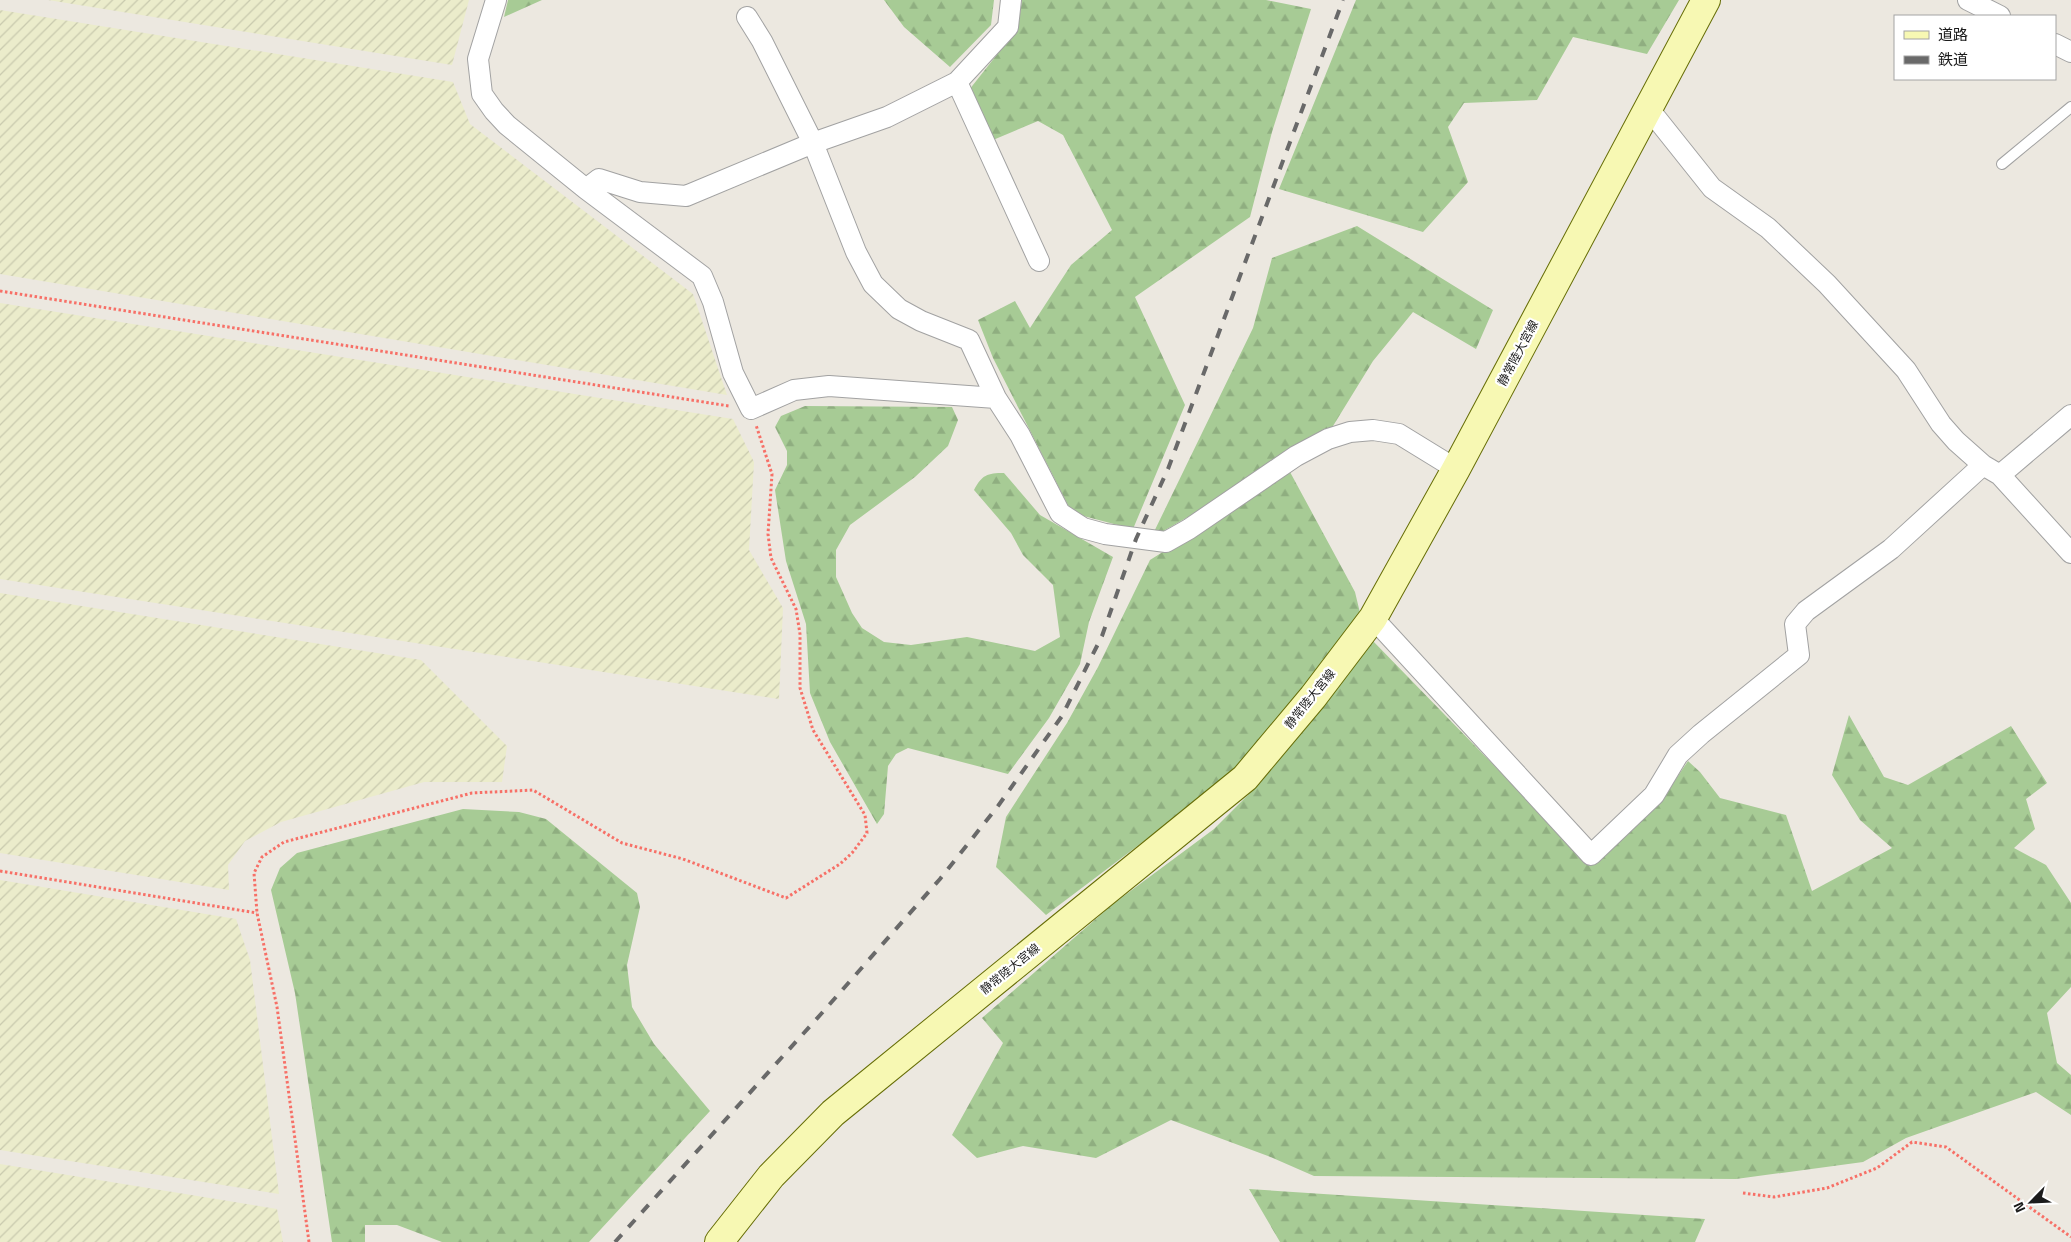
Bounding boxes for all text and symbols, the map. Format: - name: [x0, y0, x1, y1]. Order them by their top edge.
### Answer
- legend: [1894, 15, 2056, 80]
- text: 道路: [1938, 23, 1968, 46]
- text: 鉄道: [1938, 48, 1968, 71]
- street label: 静常陸大宮線: [1492, 317, 1543, 389]
- street label: 静常陸大宮線: [1280, 665, 1340, 733]
- street label: 静常陸大宮線: [976, 939, 1044, 999]
- north arrow: [2006, 1177, 2056, 1227]
- text: N: [2007, 1199, 2030, 1216]

